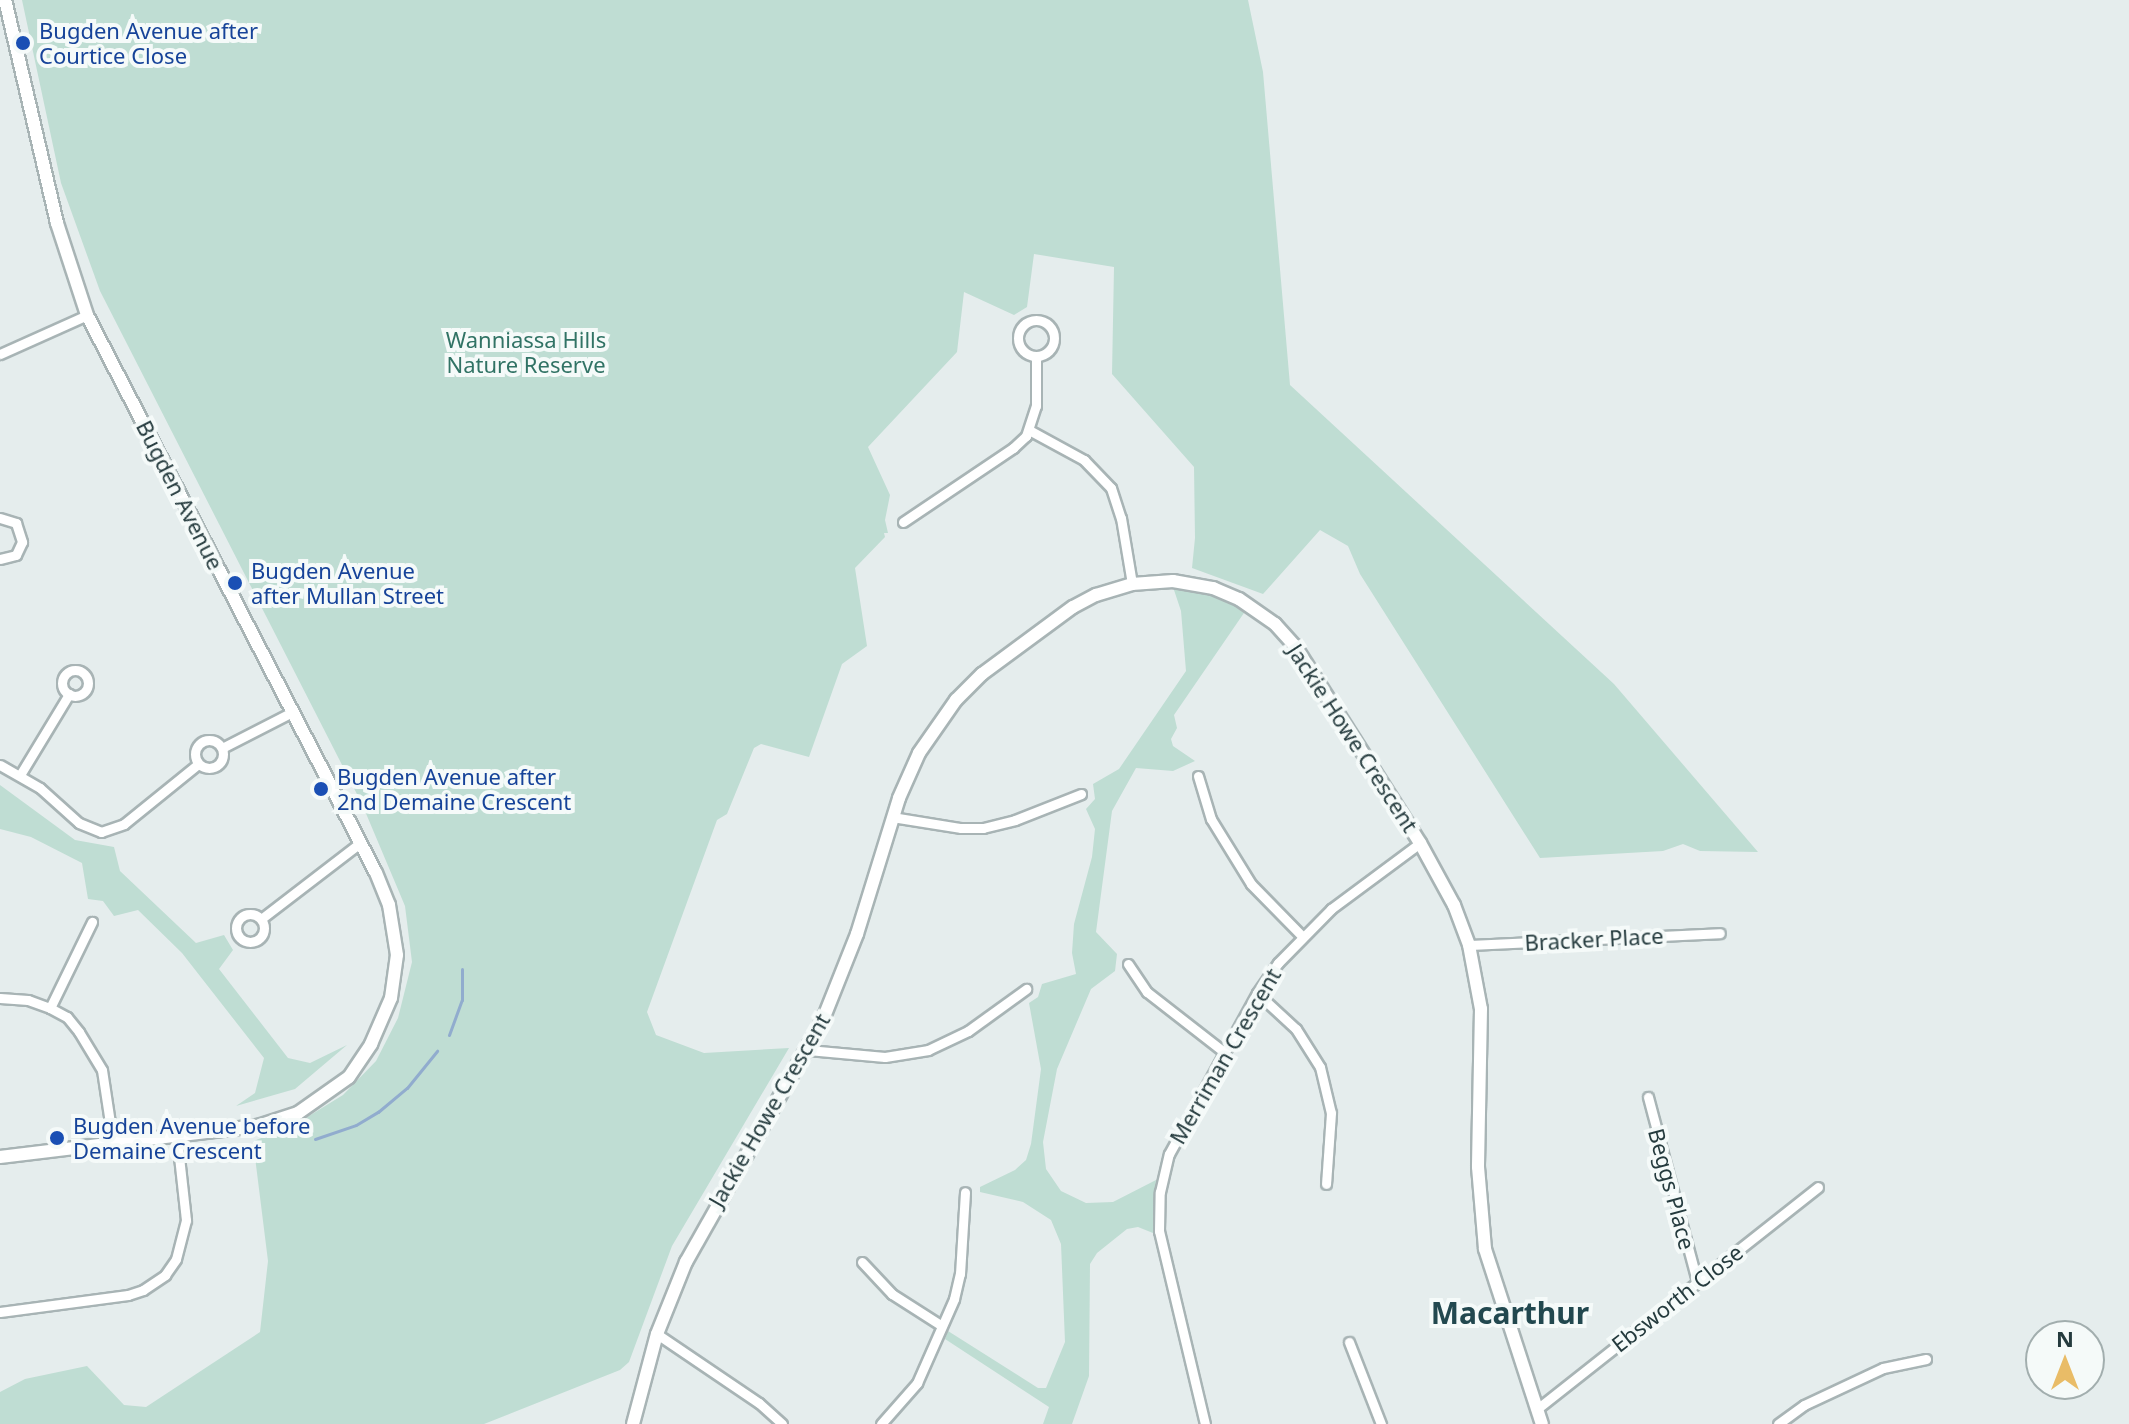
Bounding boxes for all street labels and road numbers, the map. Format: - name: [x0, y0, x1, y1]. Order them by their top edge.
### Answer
- street label: Bugden Avenue: [131, 416, 229, 574]
- street label: Jackie Howe Crescent: [1282, 639, 1424, 837]
- street label: Bracker Place: [1524, 922, 1664, 956]
- street label: Merriman Crescent: [1164, 963, 1286, 1149]
- street label: Jackie Howe Crescent: [703, 1009, 835, 1211]
- street label: Beggs Place: [1643, 1126, 1701, 1252]
- street label: Ebsworth Close: [1606, 1239, 1748, 1357]

